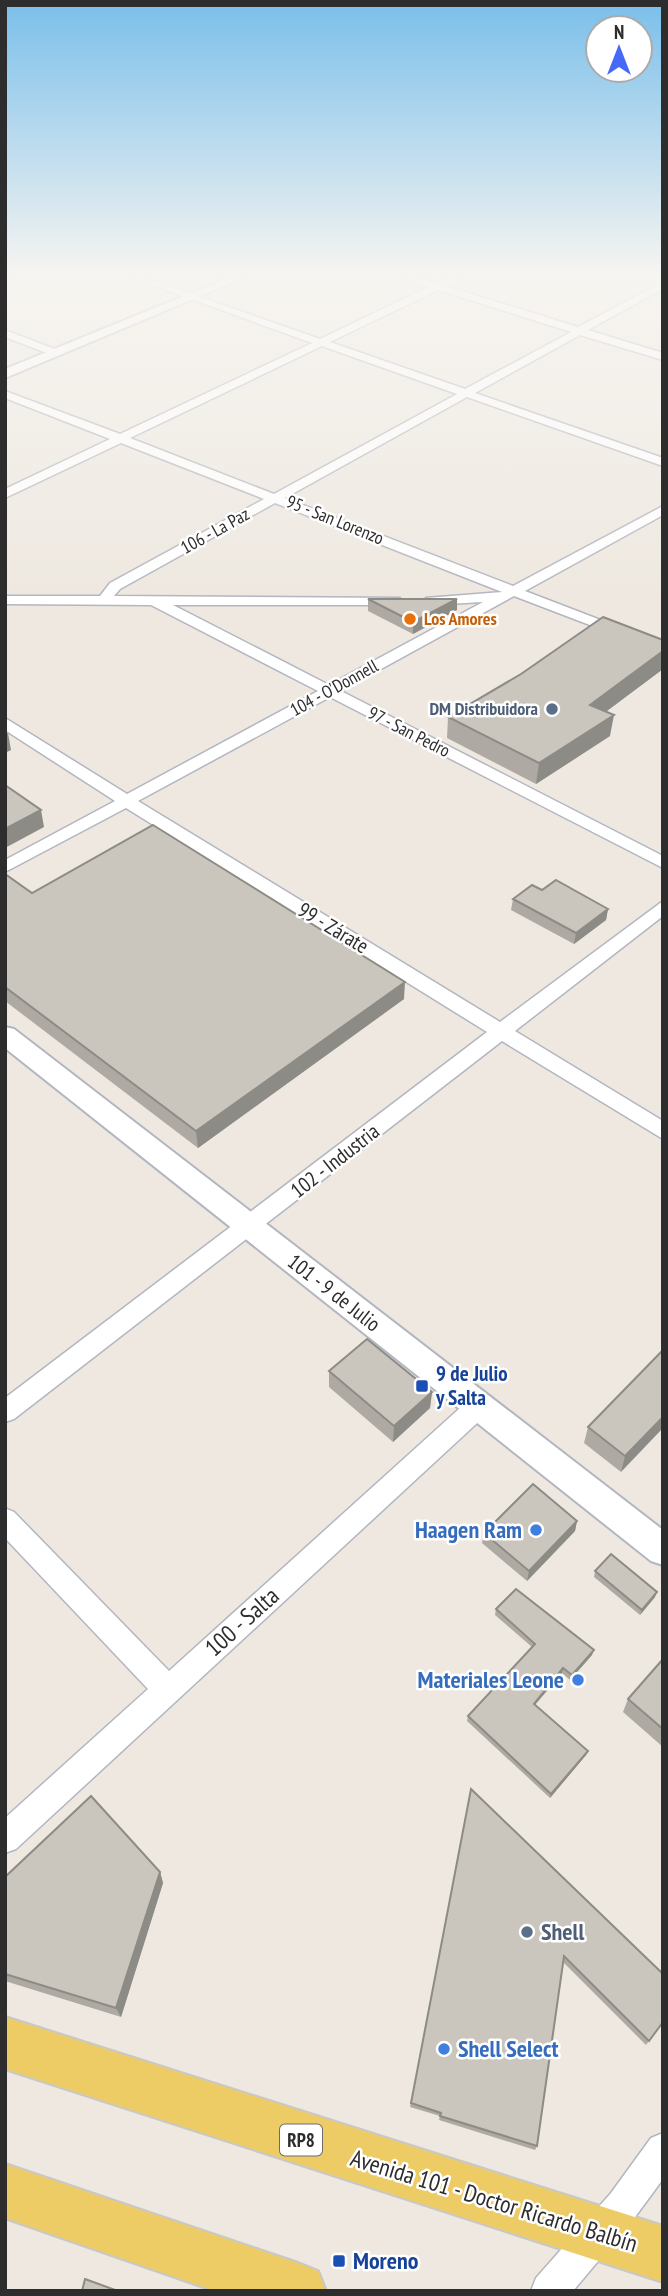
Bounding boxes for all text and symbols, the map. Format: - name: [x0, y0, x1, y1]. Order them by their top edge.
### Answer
- north arrow: [584, 14, 654, 84]
- text: N: [614, 20, 624, 44]
- street label: 95 - San Lorenzo: [283, 490, 387, 550]
- street label: 106 - La Paz: [176, 502, 253, 559]
- place label: Los Amores: [424, 607, 497, 630]
- marker: Los Amores: [402, 611, 418, 627]
- street label: 104 - O'Donnell: [286, 654, 383, 721]
- place label: DM Distribuidora: [429, 697, 538, 720]
- street label: 97 - San Pedro: [364, 701, 454, 762]
- marker: DM Distribuidora: [544, 701, 560, 717]
- street label: 99 - Zárate: [293, 896, 374, 959]
- street label: 102 - Industria: [285, 1117, 385, 1204]
- street label: 101 - 9 de Julio: [282, 1248, 386, 1337]
- place label: 9 de Julio y Salta: [435, 1360, 508, 1411]
- marker: 9 de Julio y Salta: [414, 1378, 430, 1394]
- place label: Haagen Ram: [415, 1514, 522, 1545]
- marker: Haagen Ram: [528, 1522, 544, 1538]
- street label: 100 - Salta: [198, 1580, 285, 1663]
- place label: Materiales Leone: [418, 1664, 564, 1695]
- marker: Materiales Leone: [570, 1672, 586, 1688]
- place label: Shell: [541, 1916, 584, 1947]
- marker: Shell: [519, 1924, 535, 1940]
- place label: Shell Select: [458, 2033, 558, 2064]
- marker: Shell Select: [436, 2041, 452, 2057]
- road number: RP8: [280, 2124, 322, 2156]
- street label: Avenida 101 - Doctor Ricardo Balbín: [347, 2142, 641, 2259]
- place label: Moreno: [353, 2245, 419, 2276]
- marker: Moreno: [331, 2253, 347, 2269]

